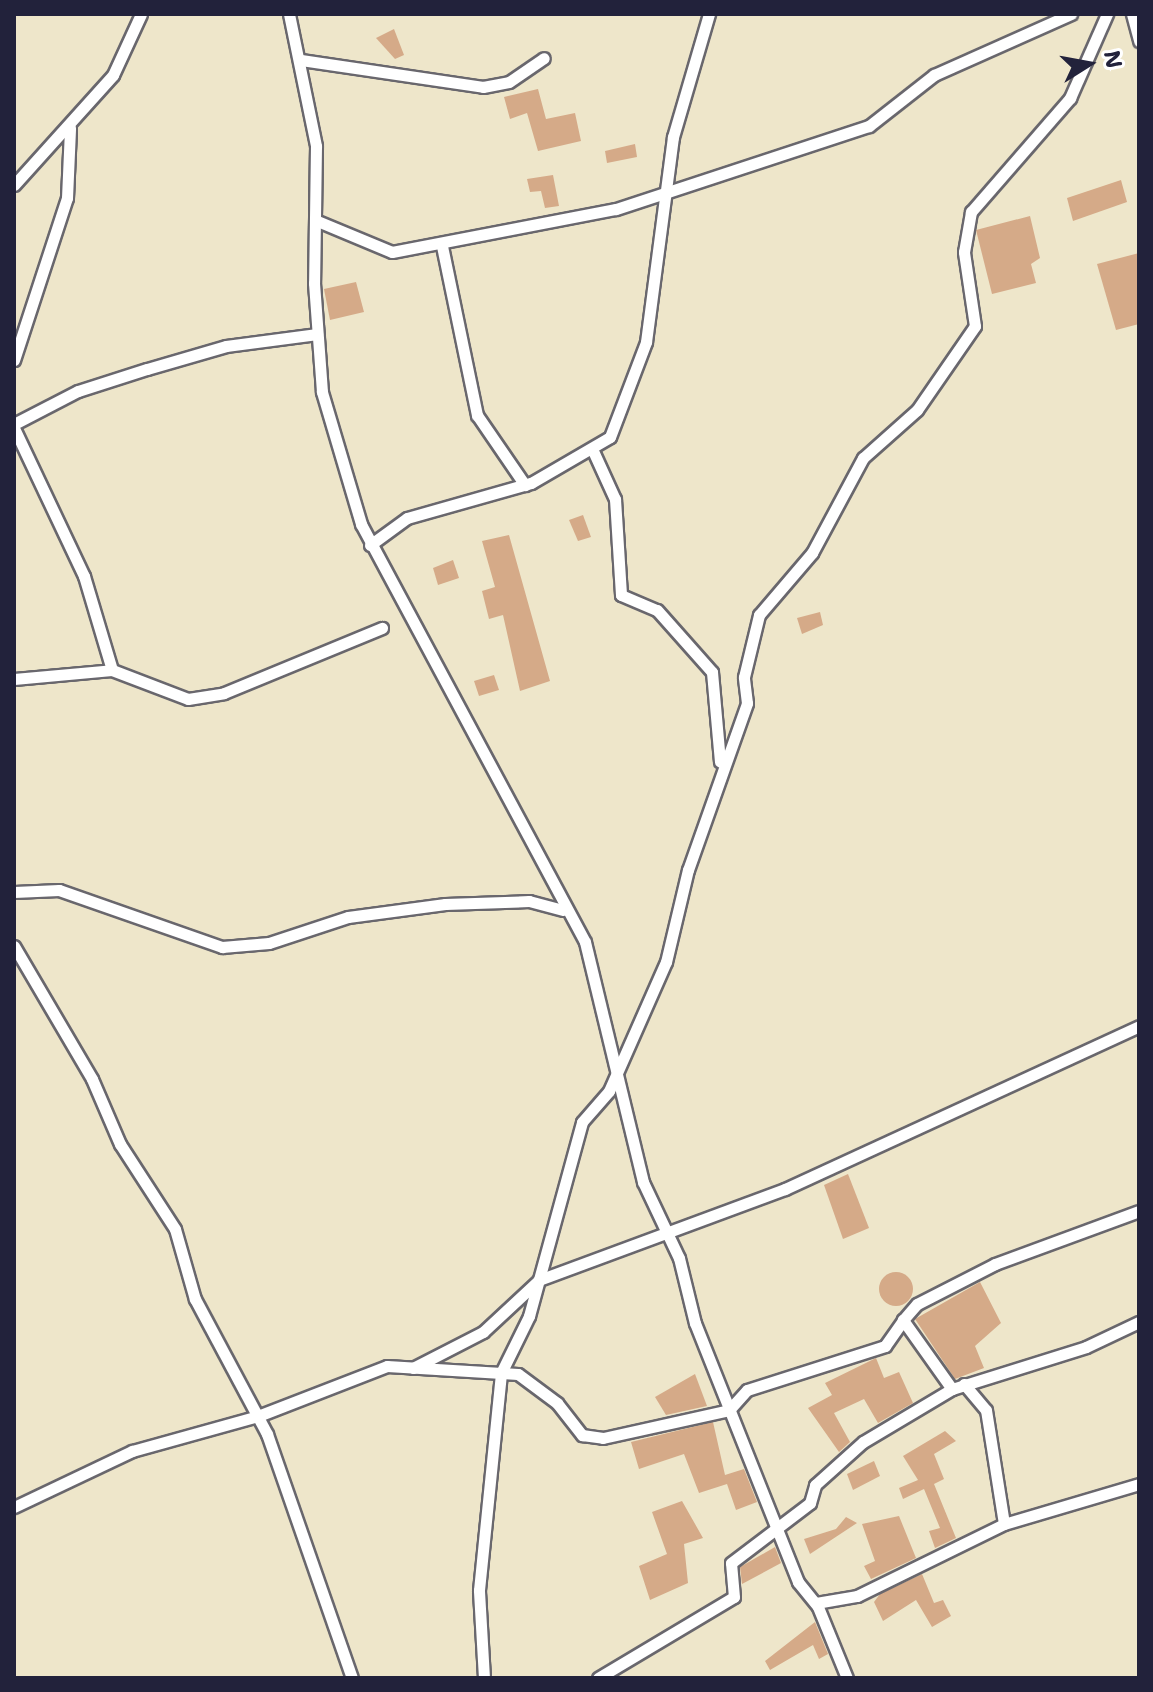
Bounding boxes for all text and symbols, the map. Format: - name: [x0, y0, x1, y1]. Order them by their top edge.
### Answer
- north arrow: [1049, 24, 1129, 104]
- text: N: [1097, 48, 1129, 71]

